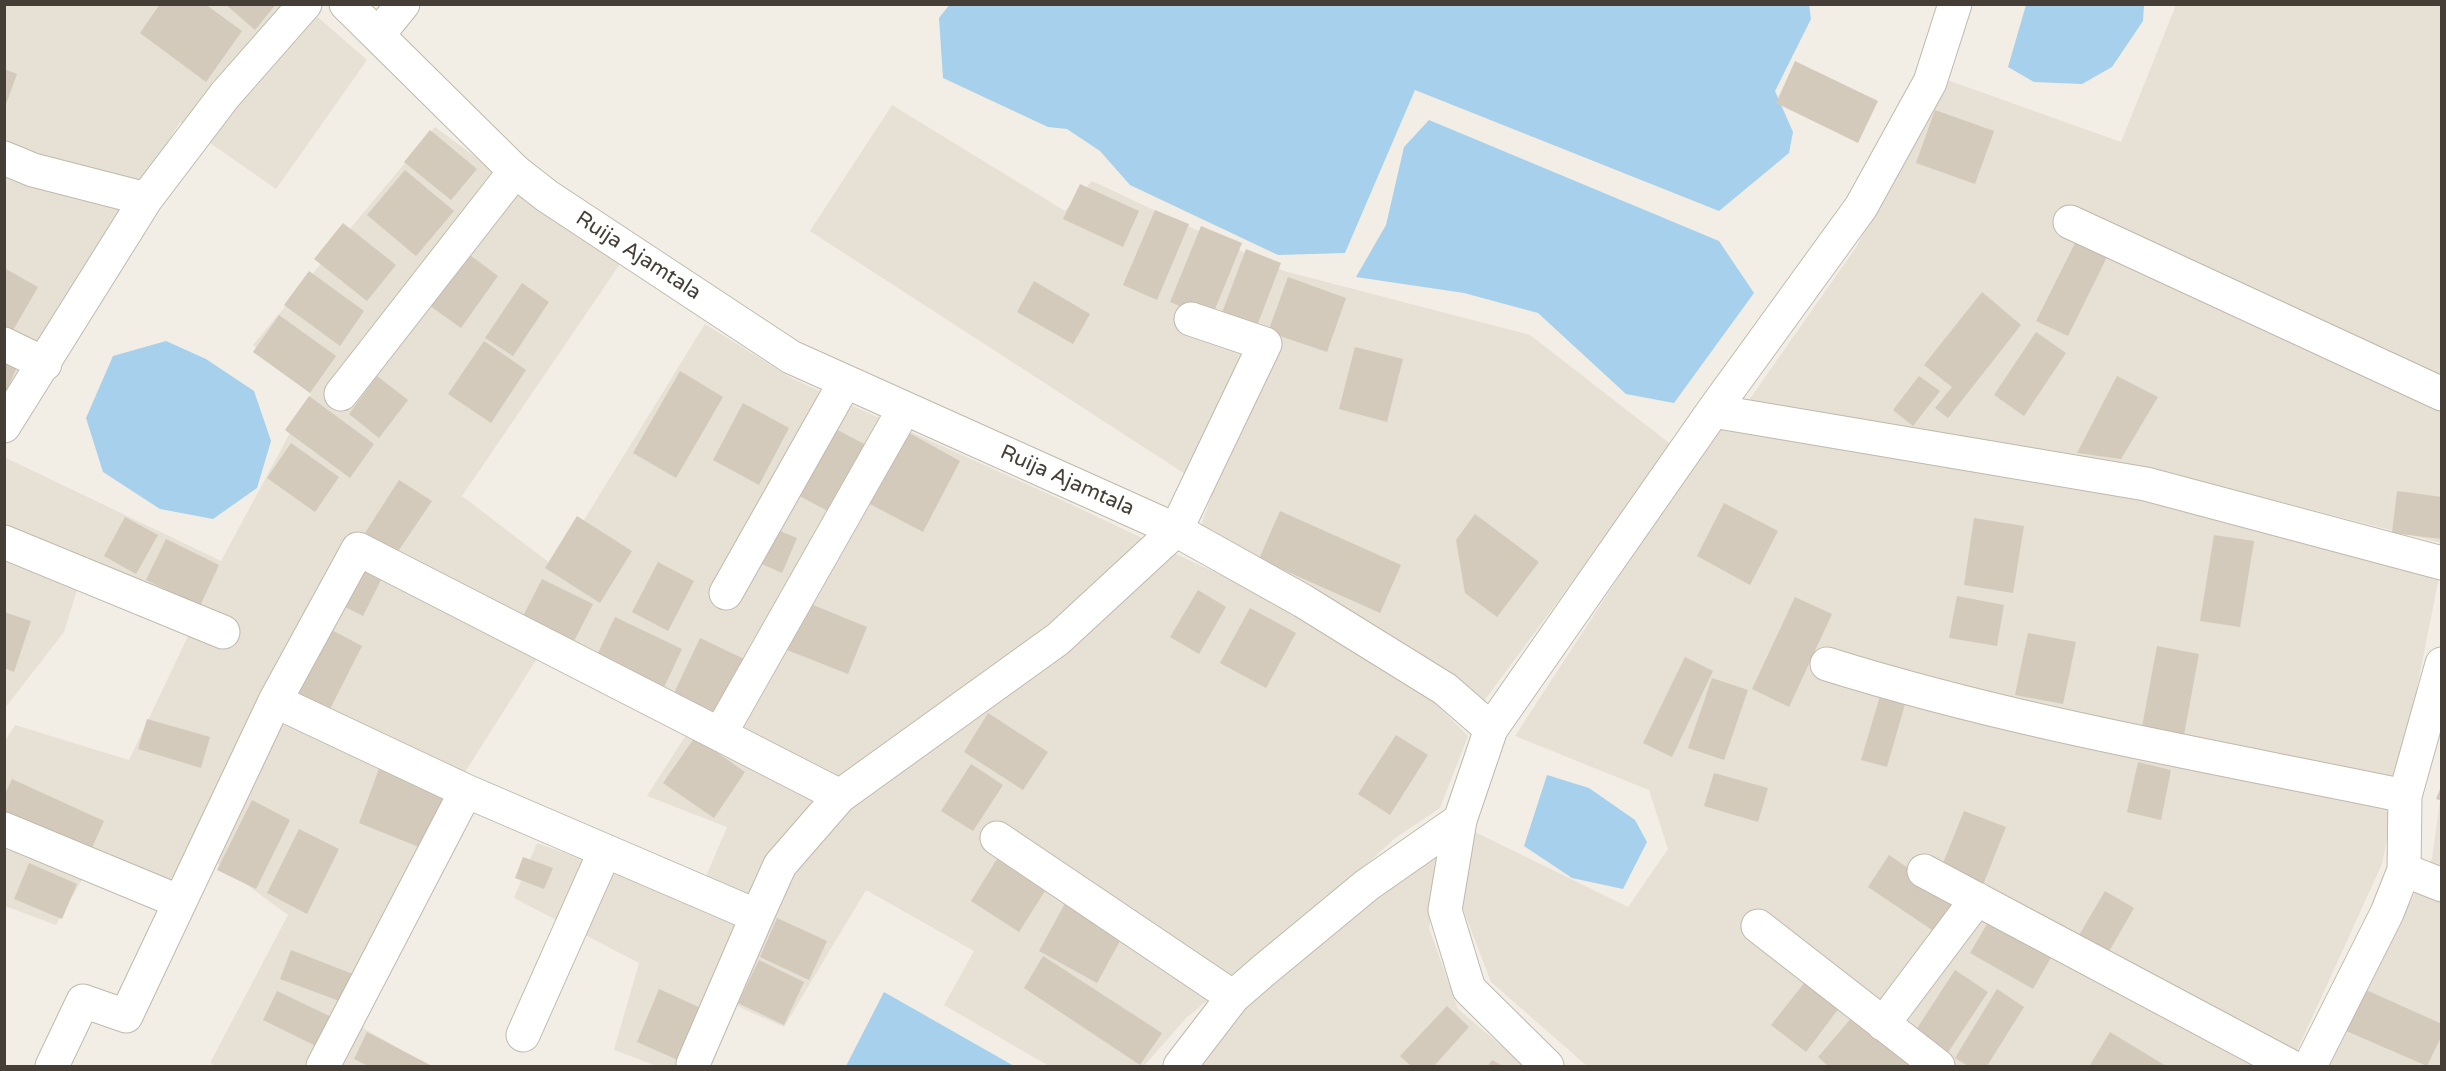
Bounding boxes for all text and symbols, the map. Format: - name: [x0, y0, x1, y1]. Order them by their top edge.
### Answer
- street label: Ruija Ajamtala: [571, 206, 705, 306]
- street label: Ruija Ajamtala: [996, 440, 1138, 522]

